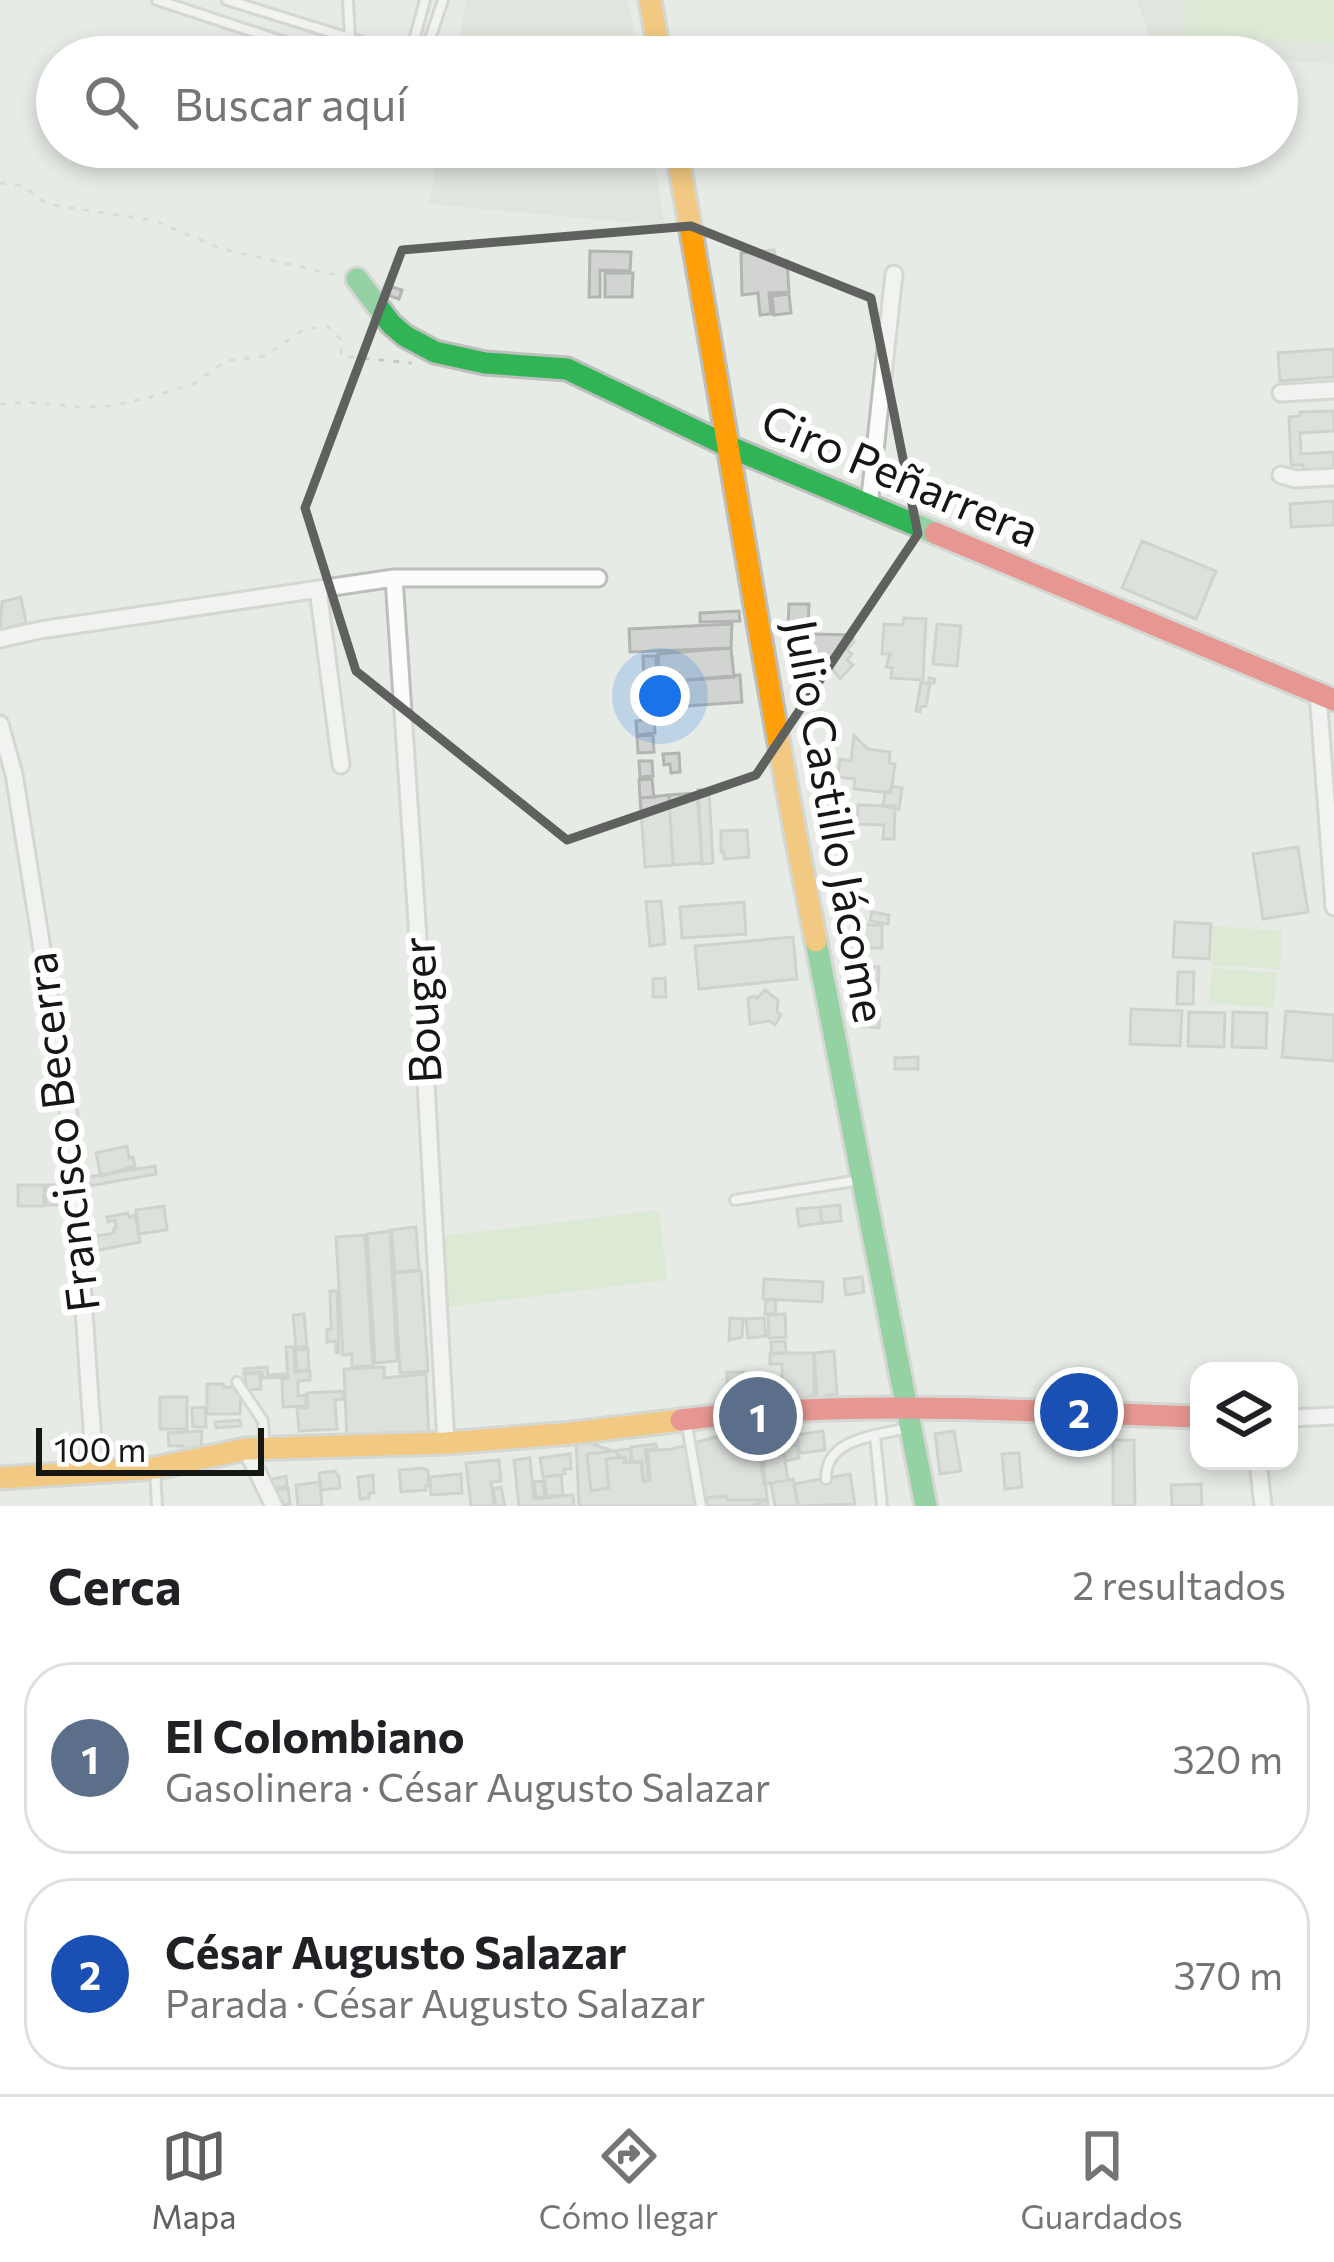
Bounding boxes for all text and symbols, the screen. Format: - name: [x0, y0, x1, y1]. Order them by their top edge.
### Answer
- search box: [36, 36, 1298, 168]
- icon: search: [78, 69, 144, 135]
- text: Buscar aquí: [174, 75, 408, 130]
- street label: Ciro Peñarrera: [754, 391, 1048, 557]
- street label: Julio Castillo Jácome: [775, 615, 900, 1026]
- your location: [630, 666, 690, 726]
- street label: Bouger: [388, 935, 451, 1085]
- street label: Francisco Becerra: [10, 949, 109, 1315]
- map controls: [1190, 1362, 1298, 1470]
- button: layers: [1190, 1362, 1298, 1470]
- pin: 2: [1040, 1367, 1118, 1457]
- pin: 1: [719, 1371, 797, 1461]
- scale bar: [36, 1422, 264, 1475]
- text: 100 m: [54, 1428, 146, 1469]
- text: Cerca: [48, 1553, 182, 1616]
- text: 2 resultados: [1072, 1560, 1286, 1608]
- text: El Colombiano: [165, 1707, 465, 1762]
- text: 1: [81, 1734, 99, 1782]
- text: 320 m: [1172, 1734, 1283, 1782]
- text: Gasolinera · César Augusto Salazar: [165, 1762, 770, 1810]
- text: César Augusto Salazar: [165, 1923, 626, 1978]
- text: 2: [79, 1950, 101, 1998]
- text: 370 m: [1173, 1950, 1283, 1998]
- text: Parada · César Augusto Salazar: [165, 1978, 705, 2026]
- tab: Mapa: [151, 2123, 236, 2236]
- tab: Cómo llegar: [539, 2123, 718, 2236]
- tab: Guardados: [1021, 2123, 1183, 2236]

